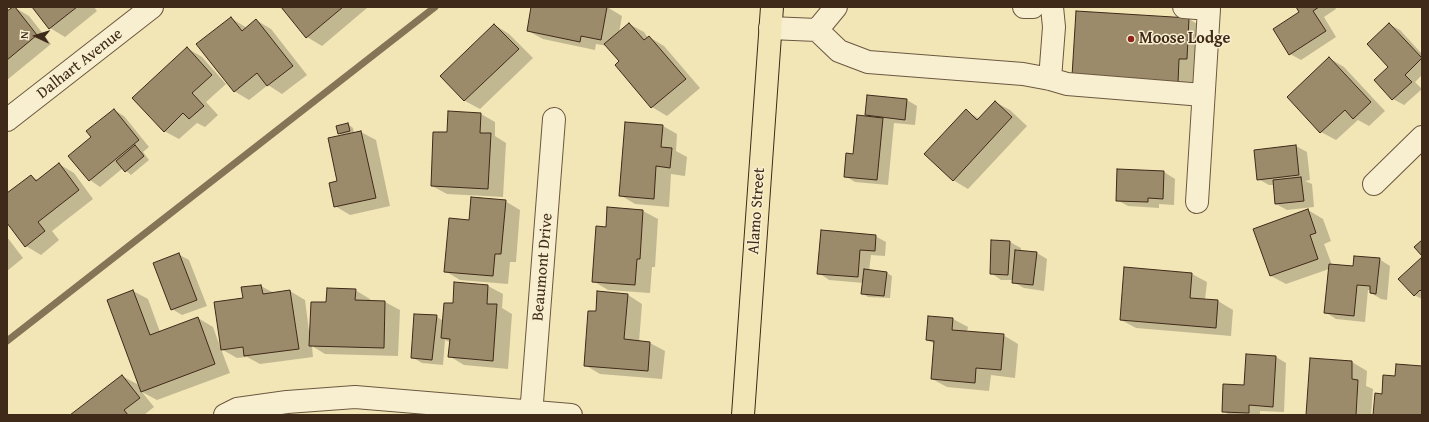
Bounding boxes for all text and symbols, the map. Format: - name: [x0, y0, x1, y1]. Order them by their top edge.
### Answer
- north arrow: [16, 16, 56, 56]
- street label: Dalhart Avenue: [33, 25, 127, 103]
- place label: Moose Lodge: [1139, 29, 1230, 49]
- text: N: [16, 31, 32, 39]
- marker: Moose Lodge: [1126, 34, 1136, 44]
- street label: Alamo Street: [744, 167, 770, 255]
- street label: Beaumont Drive: [529, 212, 557, 322]

